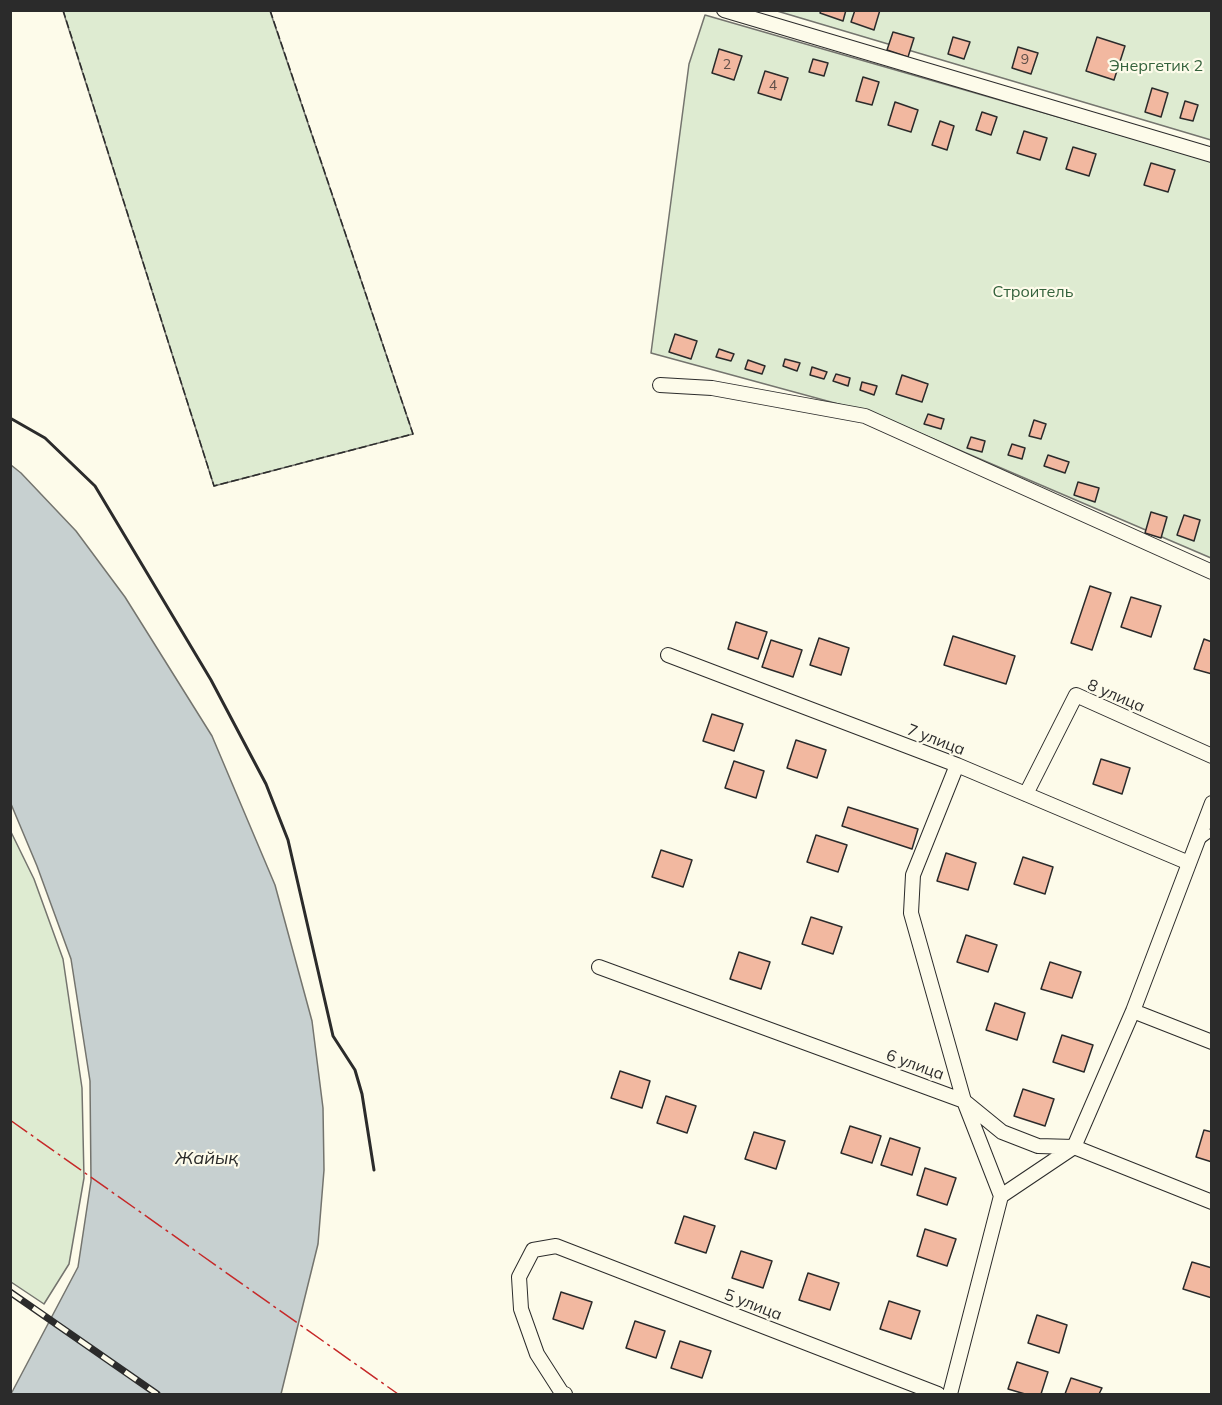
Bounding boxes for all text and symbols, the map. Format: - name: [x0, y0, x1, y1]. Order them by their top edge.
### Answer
- house number: 9: [1021, 52, 1029, 68]
- park label: Энергетик 2: [1109, 56, 1203, 76]
- house number: 2: [723, 57, 731, 73]
- house number: 4: [769, 78, 777, 94]
- park label: Строитель: [992, 282, 1074, 302]
- street label: 8 улица: [1084, 675, 1148, 717]
- street label: 7 улица: [904, 720, 968, 760]
- street label: 6 улица: [883, 1046, 947, 1084]
- water label: Жайық: [175, 1148, 239, 1170]
- street label: 5 улица: [721, 1285, 785, 1325]

